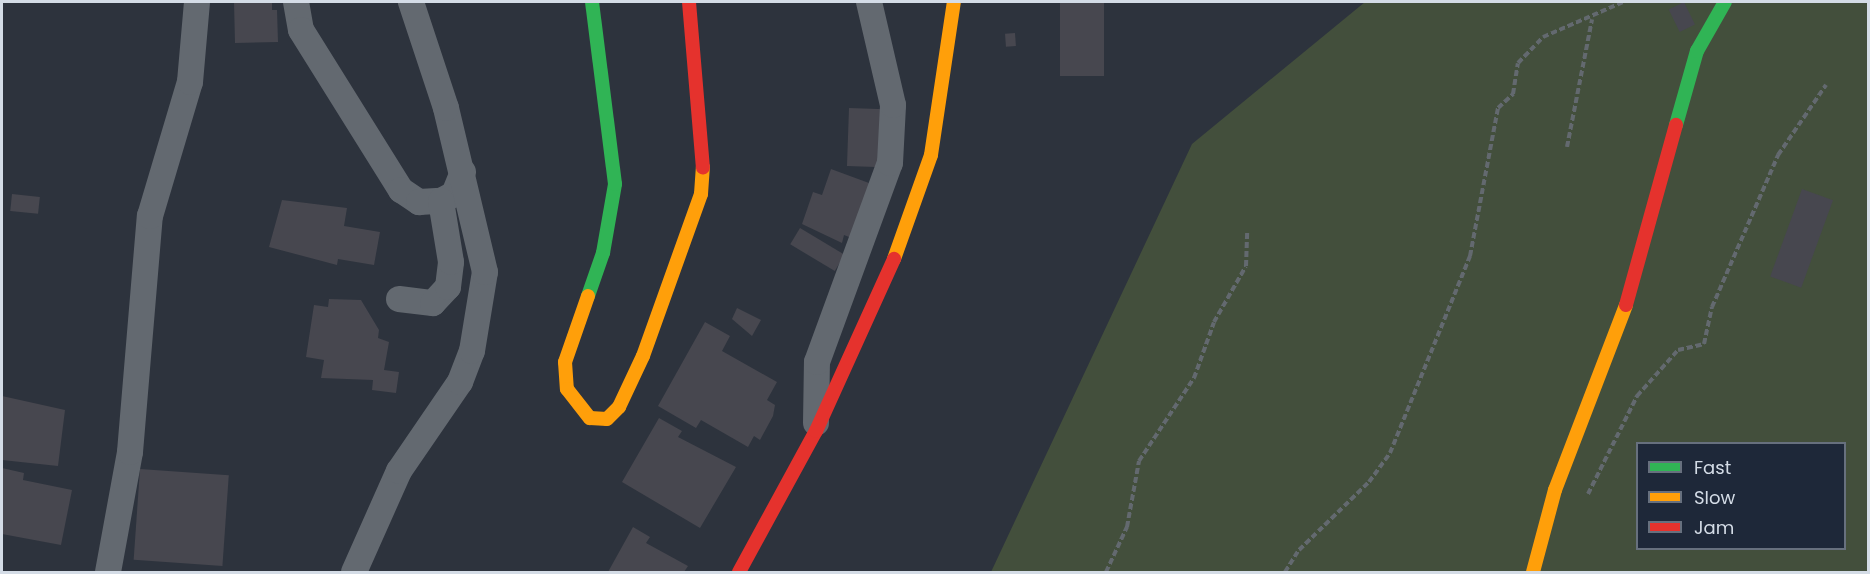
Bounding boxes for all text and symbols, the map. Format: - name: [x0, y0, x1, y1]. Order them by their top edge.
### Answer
- legend: [1636, 442, 1846, 550]
- text: Fast: [1694, 455, 1731, 480]
- text: Slow: [1694, 485, 1735, 510]
- text: Jam: [1694, 515, 1734, 540]

